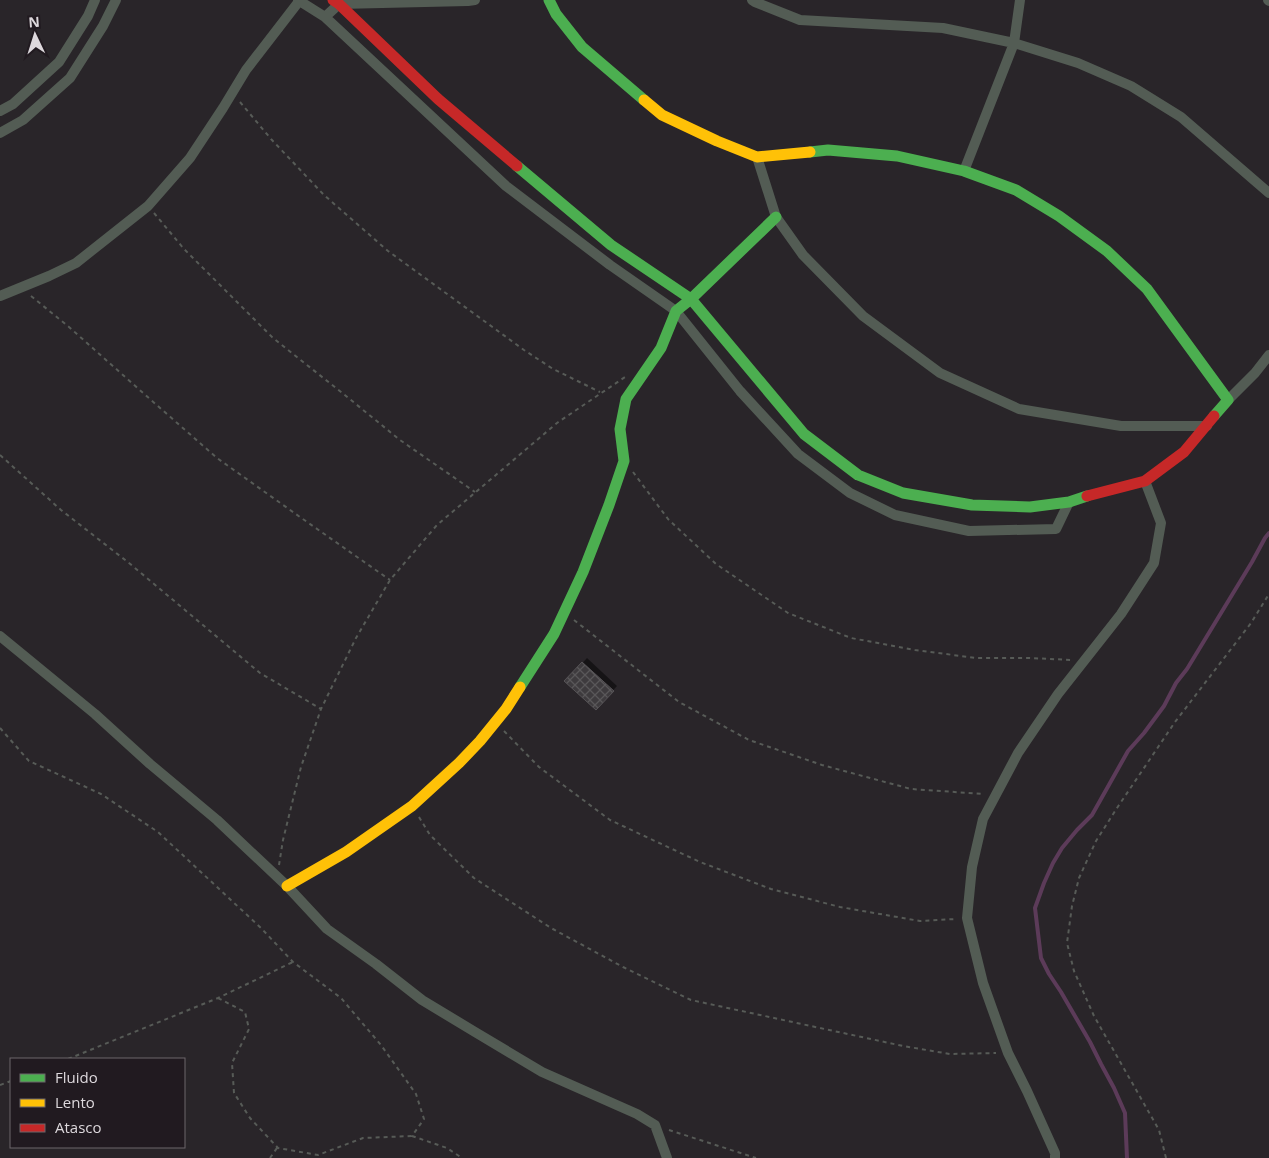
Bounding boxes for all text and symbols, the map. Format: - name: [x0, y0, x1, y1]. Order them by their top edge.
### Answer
- north arrow: [10, 10, 60, 60]
- text: N: [28, 12, 40, 31]
- legend: [10, 1058, 185, 1148]
- text: Fluido: [55, 1067, 98, 1087]
- text: Lento: [55, 1092, 95, 1112]
- text: Atasco: [55, 1117, 102, 1137]

